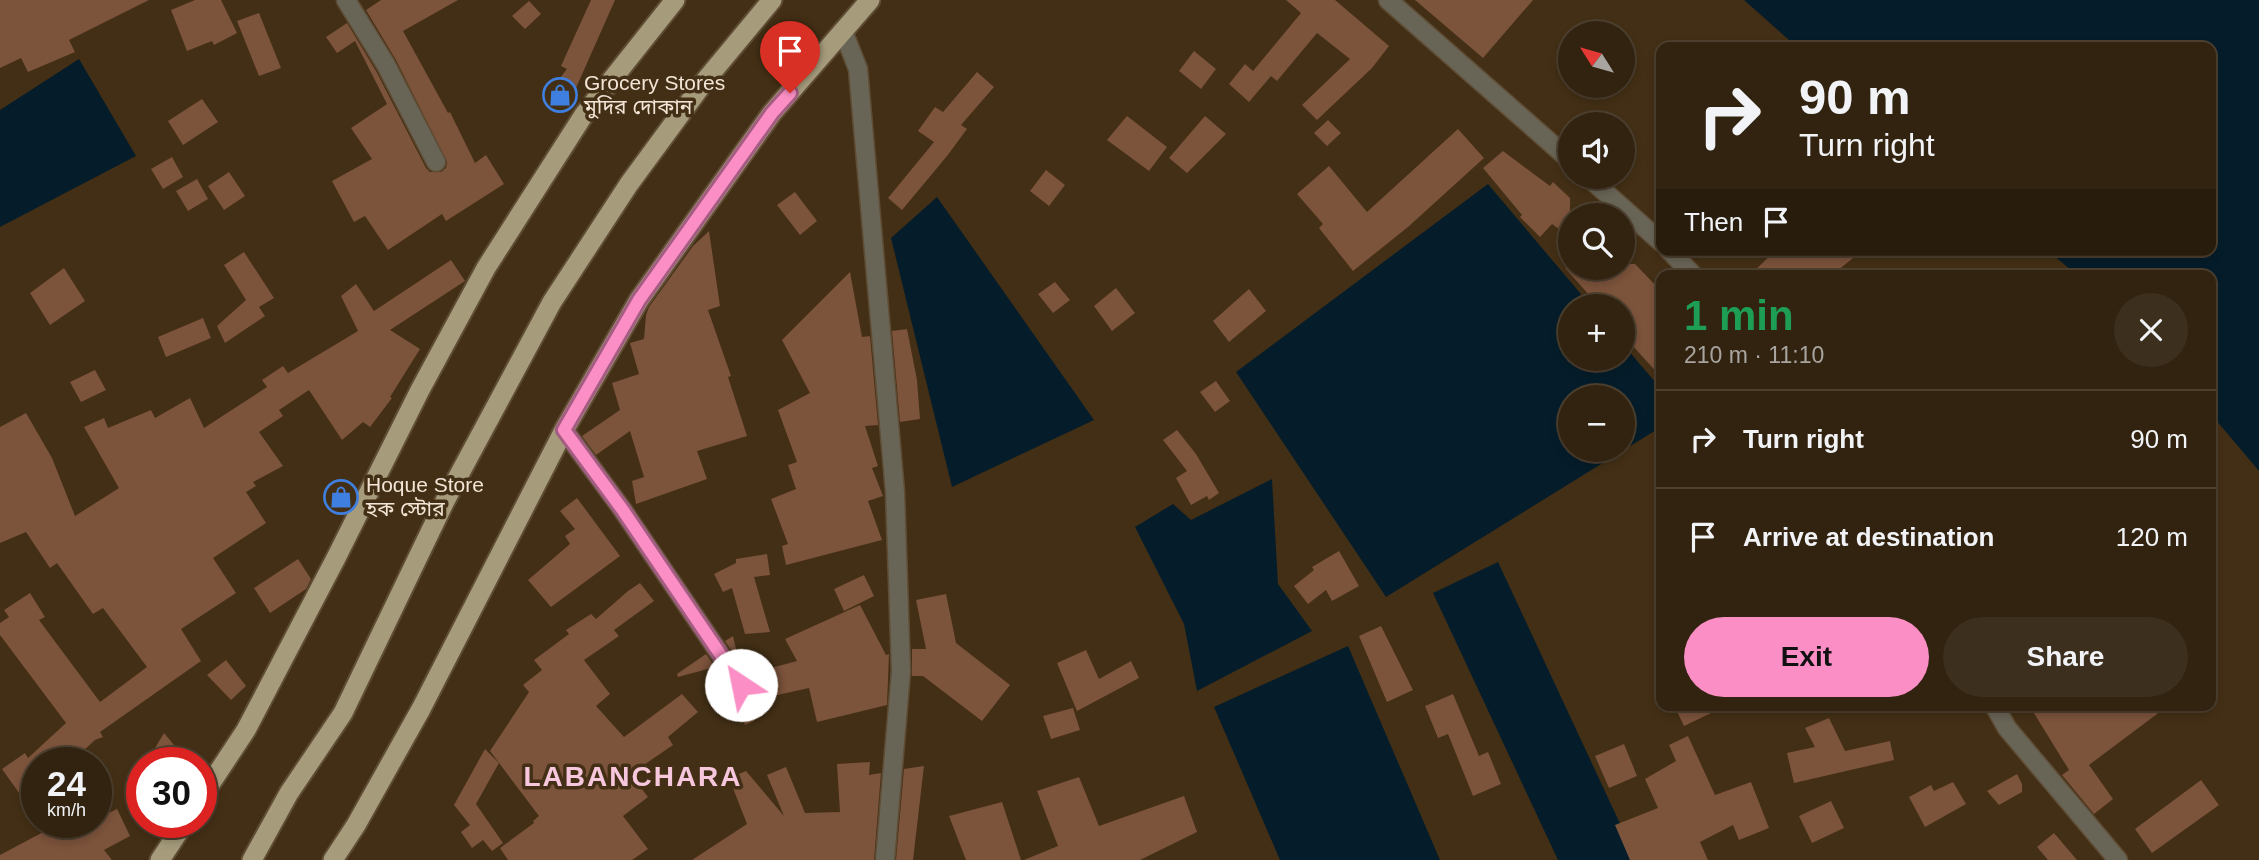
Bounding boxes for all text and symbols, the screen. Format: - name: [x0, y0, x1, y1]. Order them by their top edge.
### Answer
- pin: [760, 21, 820, 93]
- north arrow: [1558, 21, 1634, 98]
- map controls: [1558, 21, 1635, 462]
- icon: arrive: [771, 32, 809, 70]
- icon: right: [1684, 70, 1775, 161]
- text: 90 m: [1799, 70, 1911, 124]
- place label: Grocery Stores মুদির দোকান: [583, 71, 725, 119]
- shop icon: Grocery Stores মুদির দোকান: [541, 76, 579, 114]
- button: sound: [1558, 112, 1635, 189]
- text: Turn right: [1799, 127, 1935, 163]
- button: search: [1558, 203, 1635, 280]
- icon: arrive: [1757, 203, 1795, 241]
- text: Then: [1684, 207, 1743, 237]
- text: 1 min: [1684, 292, 1794, 339]
- button: close: [2114, 293, 2188, 367]
- button: +: [1558, 294, 1635, 371]
- text: 210 m · 11:10: [1684, 342, 1824, 368]
- button: −: [1558, 385, 1635, 462]
- icon: right: [1684, 420, 1722, 458]
- text: Turn right: [1743, 424, 1864, 454]
- text: 90 m: [2130, 424, 2188, 454]
- place label: Hoque Store হক স্টোর: [365, 473, 484, 520]
- shop icon: Hoque Store হক স্টোর: [322, 478, 360, 516]
- icon: arrive: [1684, 518, 1722, 556]
- text: Arrive at destination: [1743, 522, 1994, 552]
- text: 120 m: [2116, 522, 2188, 552]
- button: Exit: [1684, 617, 1929, 697]
- button: Share: [1943, 617, 2188, 697]
- position arrow: [704, 648, 778, 722]
- speed limit sign: 30: [126, 747, 217, 838]
- district label: LABANCHARA: [523, 761, 743, 792]
- text: 24: [47, 764, 86, 803]
- text: km/h: [47, 800, 86, 820]

